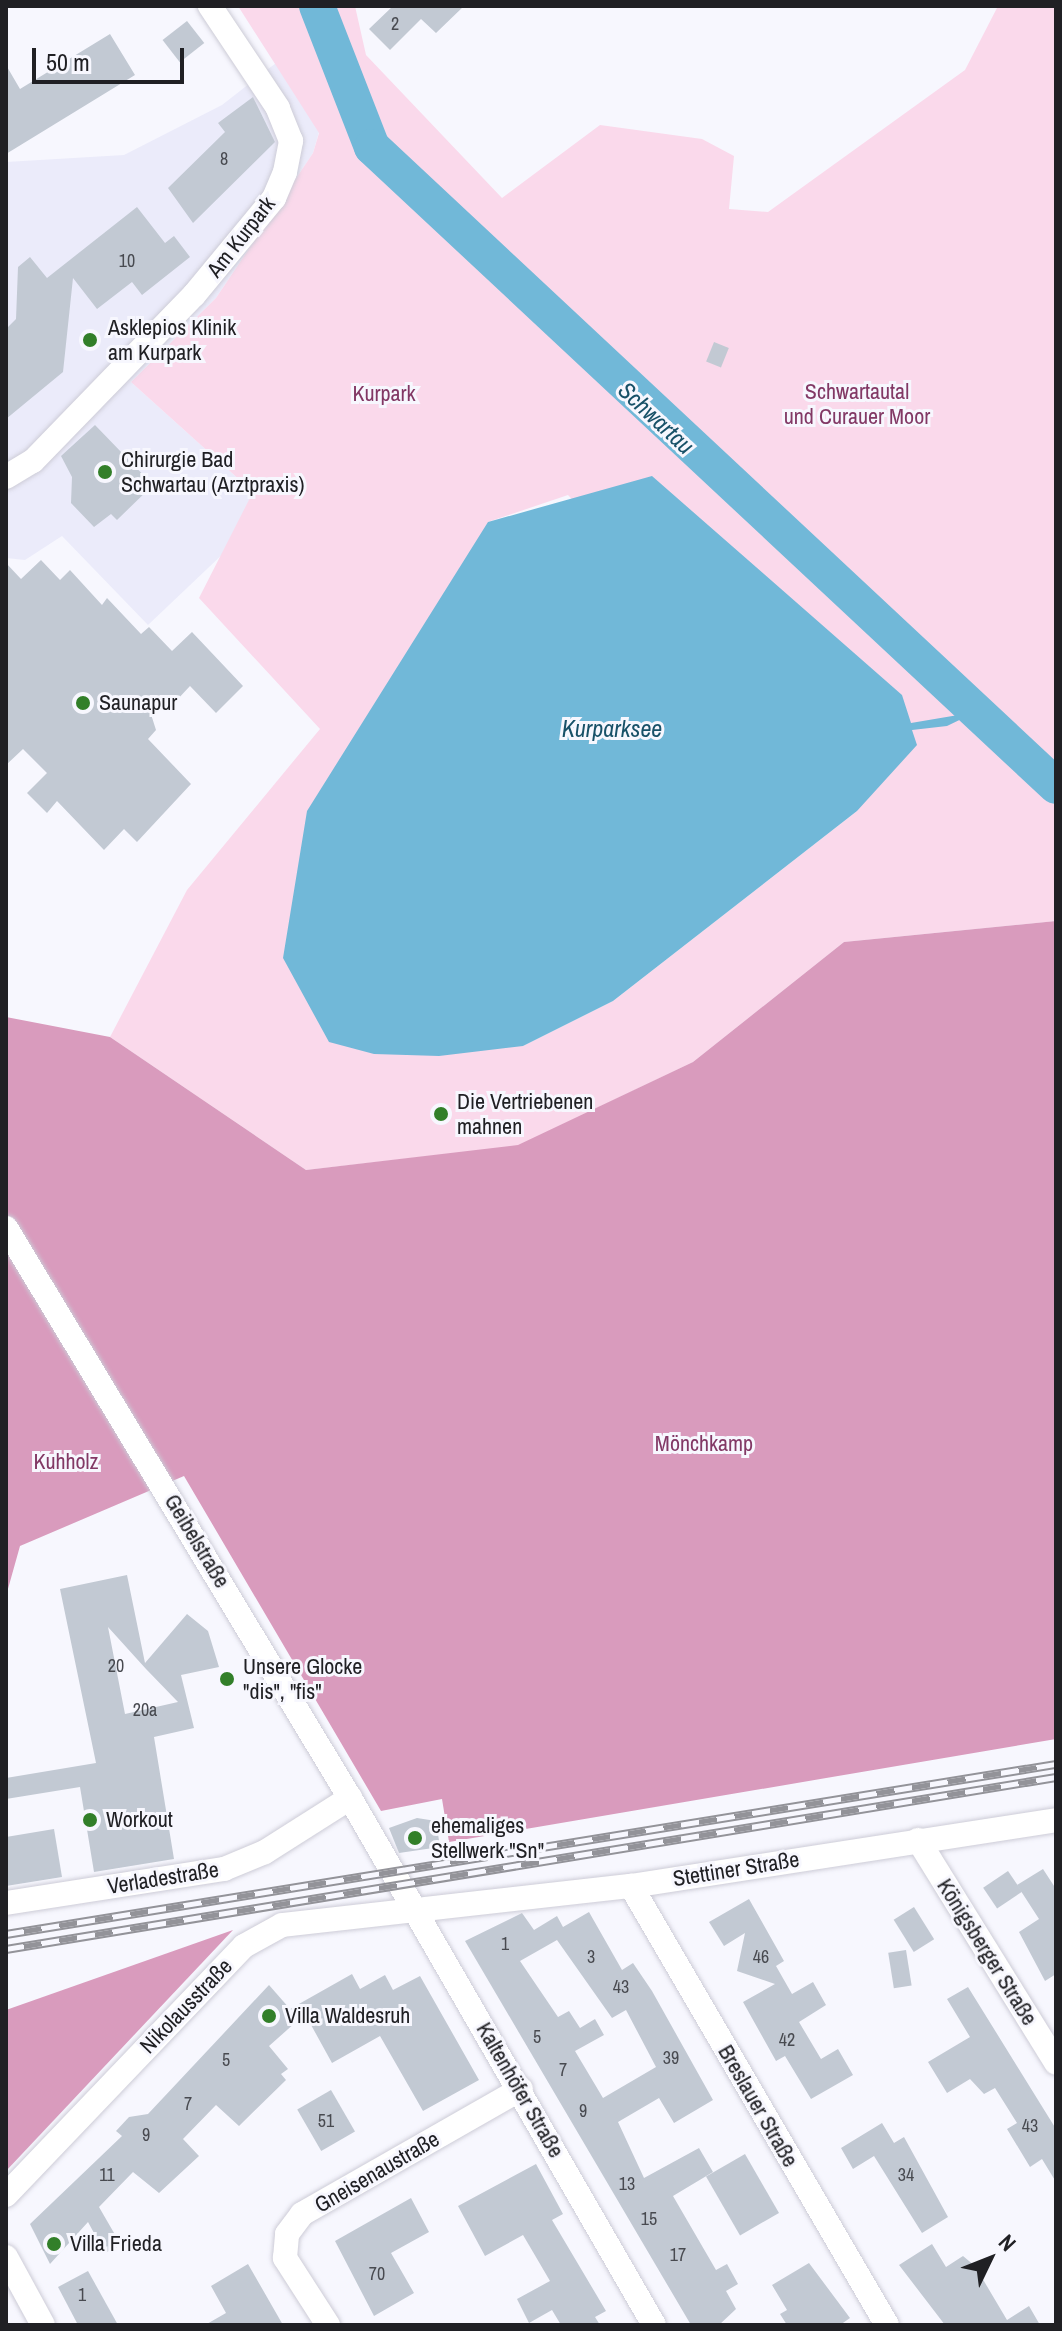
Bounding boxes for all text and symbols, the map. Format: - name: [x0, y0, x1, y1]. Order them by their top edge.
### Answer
- house number: 2: [391, 13, 399, 35]
- scale bar: [36, 32, 188, 82]
- text: 50 m: [46, 46, 90, 78]
- house number: 8: [220, 148, 228, 170]
- street label: Am Kurpark: [201, 191, 281, 283]
- house number: 10: [119, 250, 135, 272]
- place label: Asklepios Klinik am Kurpark: [108, 314, 236, 366]
- marker: Asklepios Klinik am Kurpark: [79, 329, 101, 351]
- water label: Schwartau: [612, 376, 700, 460]
- park label: Schwartautal und Curauer Moor: [784, 378, 930, 430]
- park label: Kurpark: [352, 381, 416, 407]
- place label: Chirurgie Bad Schwartau (Arztpraxis): [121, 446, 304, 498]
- marker: Chirurgie Bad Schwartau (Arztpraxis): [96, 463, 114, 481]
- place label: Saunapur: [99, 690, 177, 716]
- marker: Saunapur: [74, 694, 92, 712]
- water label: Kurparksee: [562, 715, 662, 743]
- place label: Die Vertriebenen mahnen: [457, 1088, 593, 1140]
- marker: Die Vertriebenen mahnen: [432, 1105, 450, 1123]
- park label: Mönchkamp: [655, 1431, 753, 1457]
- park label: Kuhholz: [33, 1449, 99, 1475]
- street label: Geibelstraße: [159, 1490, 235, 1592]
- place label: Unsere Glocke "dis", "fis": [243, 1653, 362, 1704]
- house number: 20: [108, 1655, 124, 1677]
- marker: Unsere Glocke "dis", "fis": [218, 1670, 236, 1688]
- house number: 20a: [133, 1699, 157, 1721]
- place label: Workout: [106, 1807, 173, 1833]
- marker: Workout: [81, 1811, 99, 1829]
- place label: ehemaliges Stellwerk "Sn": [431, 1812, 544, 1864]
- marker: ehemaliges Stellwerk "Sn": [406, 1829, 424, 1847]
- street label: Stettiner Straße: [671, 1846, 801, 1892]
- street label: Verladestraße: [105, 1856, 221, 1900]
- street label: Königsberger Straße: [931, 1874, 1043, 2030]
- house number: 1: [501, 1933, 509, 1955]
- house number: 3: [587, 1946, 595, 1968]
- house number: 46: [753, 1946, 769, 1968]
- street label: Nikolausstraße: [134, 1953, 238, 2059]
- house number: 43: [613, 1976, 629, 1998]
- place label: Villa Waldesruh: [285, 2003, 410, 2029]
- marker: Villa Waldesruh: [260, 2007, 278, 2025]
- street label: Kaltenhöfer Straße: [471, 2018, 569, 2162]
- house number: 5: [533, 2026, 541, 2048]
- house number: 42: [779, 2029, 795, 2051]
- street label: Breslauer Straße: [712, 2040, 804, 2172]
- house number: 39: [663, 2047, 679, 2069]
- house number: 5: [222, 2049, 230, 2071]
- house number: 7: [559, 2059, 567, 2081]
- house number: 7: [184, 2093, 192, 2115]
- house number: 9: [579, 2100, 587, 2122]
- house number: 51: [318, 2110, 334, 2132]
- house number: 43: [1022, 2115, 1038, 2137]
- house number: 9: [142, 2124, 150, 2146]
- street label: Gneisenaustraße: [310, 2126, 444, 2218]
- house number: 11: [99, 2164, 115, 2186]
- house number: 34: [898, 2164, 914, 2186]
- house number: 13: [619, 2173, 635, 2195]
- house number: 15: [641, 2208, 657, 2230]
- north arrow: [950, 2219, 1030, 2299]
- text: N: [992, 2228, 1023, 2258]
- place label: Villa Frieda: [70, 2231, 162, 2257]
- marker: Villa Frieda: [45, 2235, 63, 2253]
- house number: 17: [670, 2244, 686, 2266]
- house number: 70: [369, 2263, 385, 2285]
- house number: 1: [78, 2284, 86, 2306]

